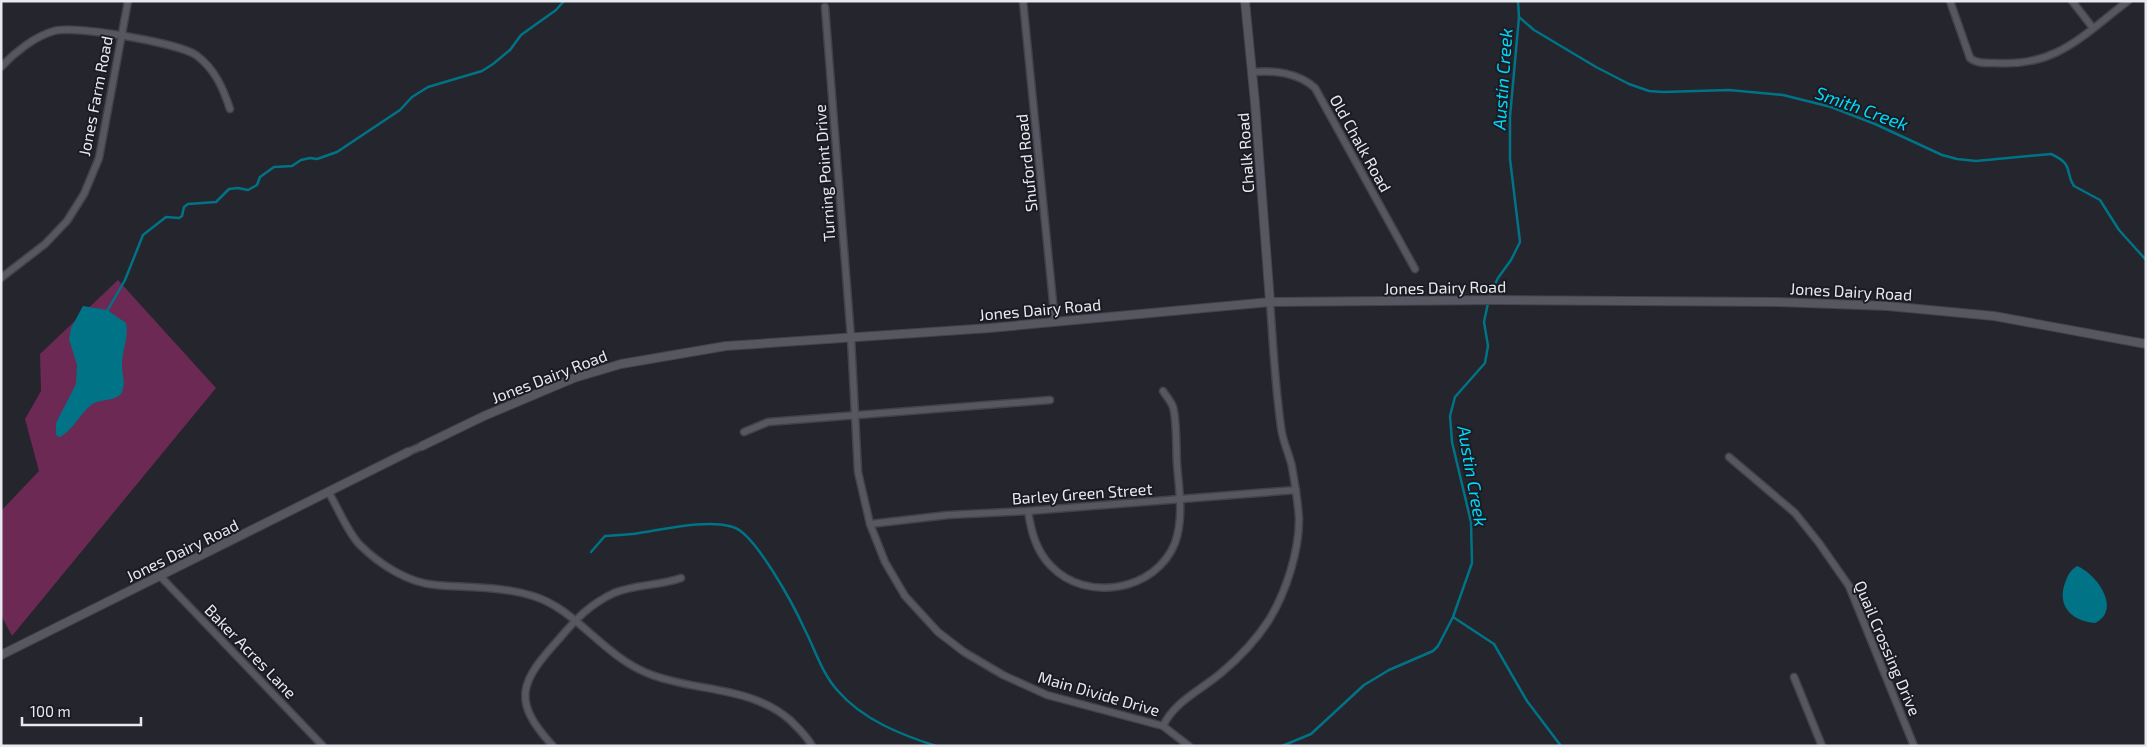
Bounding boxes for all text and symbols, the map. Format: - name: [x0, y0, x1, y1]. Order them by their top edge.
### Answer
- water label: Austin Creek: [1487, 27, 1517, 132]
- street label: Jones Farm Road: [74, 34, 116, 158]
- water label: Smith Creek: [1813, 81, 1911, 135]
- street label: Old Chalk Road: [1326, 91, 1396, 195]
- street label: Turning Point Drive: [810, 104, 838, 242]
- street label: Chalk Road: [1233, 112, 1257, 194]
- street label: Shuford Road: [1011, 113, 1041, 213]
- street label: Jones Dairy Road: [1384, 276, 1506, 298]
- street label: Jones Dairy Road: [1789, 278, 1913, 304]
- street label: Jones Dairy Road: [978, 294, 1102, 324]
- street label: Jones Dairy Road: [488, 345, 610, 407]
- water label: Austin Creek: [1453, 423, 1493, 528]
- street label: Barley Green Street: [1011, 479, 1153, 507]
- street label: Jones Dairy Road: [123, 515, 241, 585]
- street label: Quail Crossing Drive: [1850, 578, 1925, 719]
- street label: Baker Acres Lane: [201, 600, 301, 702]
- street label: Main Divide Drive: [1036, 667, 1162, 719]
- scale bar: [22, 694, 141, 726]
- text: 100 m: [30, 702, 71, 720]

